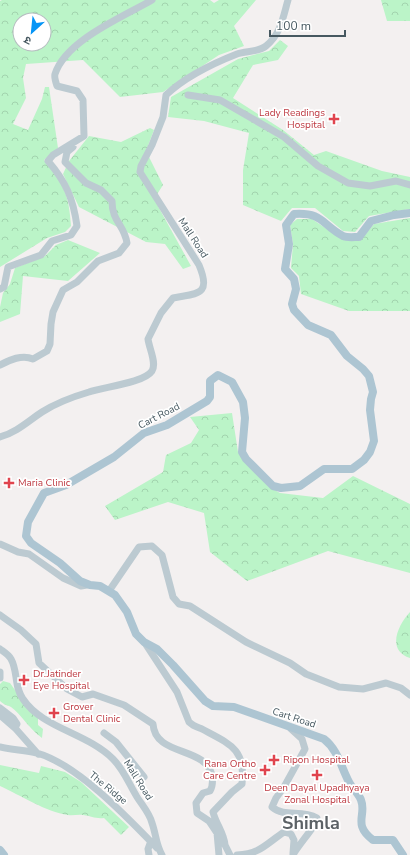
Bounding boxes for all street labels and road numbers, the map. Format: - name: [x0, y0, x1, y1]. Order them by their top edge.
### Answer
- street label: Mall Road: [175, 215, 211, 261]
- street label: Cart Road: [136, 399, 182, 432]
- street label: Cart Road: [270, 704, 318, 732]
- street label: Mall Road: [120, 757, 156, 803]
- street label: The Ridge: [86, 768, 130, 808]

